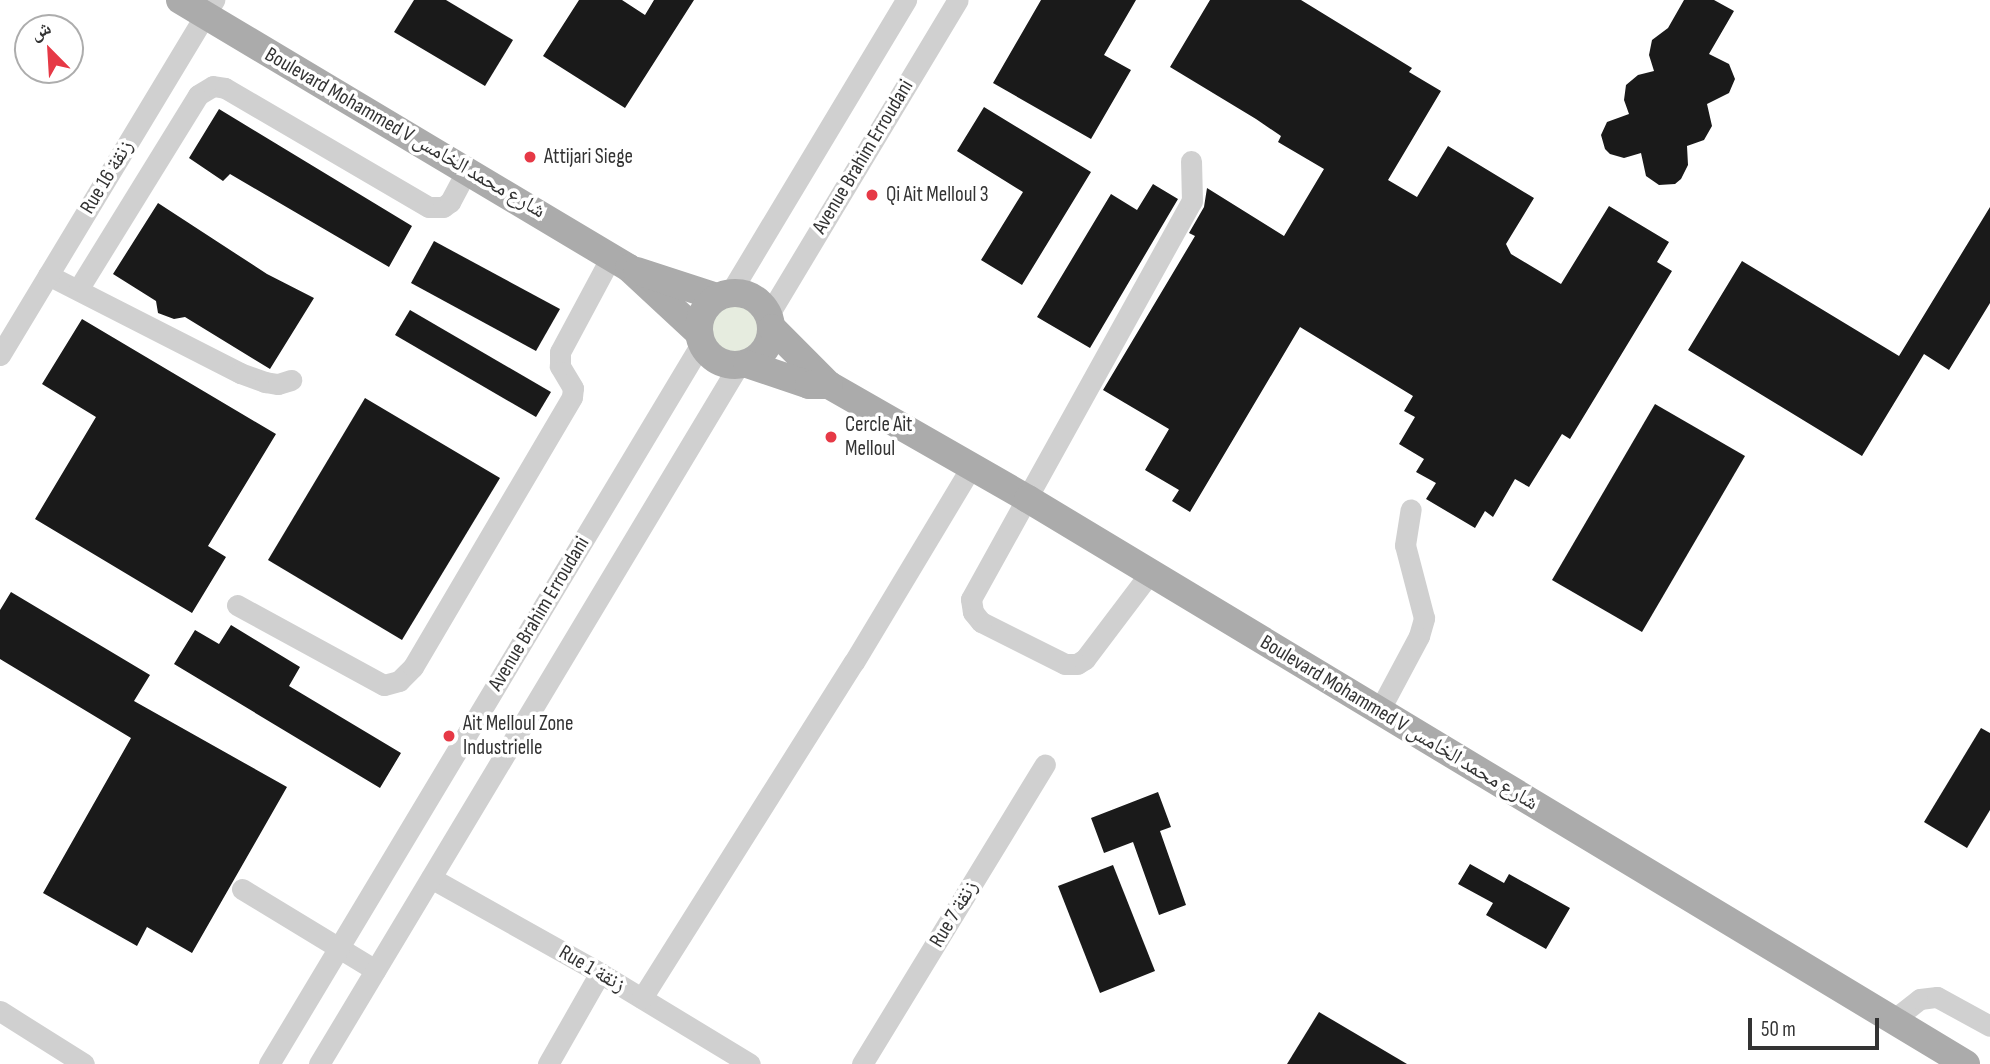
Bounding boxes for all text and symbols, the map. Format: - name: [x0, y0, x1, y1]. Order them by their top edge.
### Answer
- north arrow: [14, 14, 84, 84]
- text: ش: [27, 17, 55, 46]
- street label: Boulevard Mohammed V شارع محمد الخامس: [260, 42, 550, 224]
- street label: Avenue Brahim Erroudani: [807, 75, 919, 239]
- street label: Rue 16 زنقة: [75, 136, 139, 218]
- place label: Attijari Siege: [544, 144, 633, 170]
- marker: Attijari Siege: [522, 149, 538, 165]
- place label: Qi Ait Melloul 3: [886, 182, 989, 208]
- marker: Qi Ait Melloul 3: [864, 187, 880, 203]
- place label: Cercle Ait Melloul: [845, 412, 913, 462]
- marker: Cercle Ait Melloul: [823, 429, 839, 445]
- street label: Avenue Brahim Erroudani: [483, 532, 595, 696]
- street label: Boulevard Mohammed V شارع محمد الخامس: [1255, 630, 1543, 816]
- place label: Ait Melloul Zone Industrielle: [463, 711, 574, 761]
- marker: Ait Melloul Zone Industrielle: [441, 728, 457, 744]
- street label: Rue 7 زنقة: [924, 876, 984, 952]
- street label: Rue 1 زنقة: [554, 940, 630, 998]
- scale bar: [1752, 1004, 1883, 1048]
- text: 50 m: [1761, 1017, 1796, 1042]

